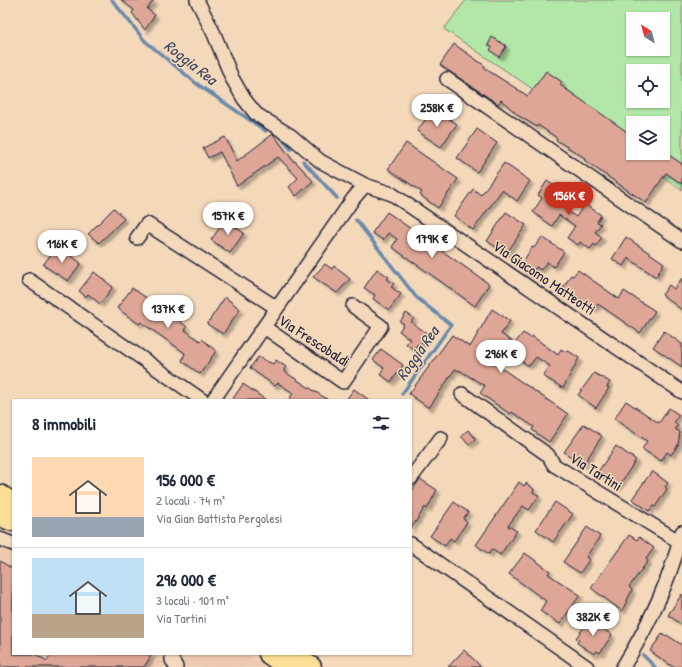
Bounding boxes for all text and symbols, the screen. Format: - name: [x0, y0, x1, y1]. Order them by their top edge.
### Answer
- north arrow: [626, 12, 670, 56]
- map controls: [626, 12, 670, 160]
- water label: Roggia Rea: [160, 34, 223, 91]
- button: locate: [626, 64, 670, 108]
- pin: 258K €: [404, 94, 470, 128]
- text: 258K €: [420, 98, 454, 116]
- button: layers: [626, 116, 670, 160]
- pin: 156K €: [536, 182, 602, 216]
- text: 156K €: [553, 186, 585, 204]
- pin: 157K €: [195, 202, 261, 236]
- text: 157K €: [212, 206, 244, 224]
- pin: 179K €: [399, 225, 465, 259]
- text: 179K €: [416, 229, 448, 247]
- pin: 116K €: [29, 230, 95, 264]
- text: 116K €: [47, 234, 77, 252]
- street label: Via Giacomo Matteotti: [489, 235, 600, 320]
- pin: 137K €: [135, 295, 201, 329]
- text: 137K €: [151, 299, 185, 317]
- street label: Via Frescobaldi: [274, 310, 354, 372]
- water label: Roggia Rea: [390, 320, 445, 384]
- pin: 296K €: [468, 340, 534, 374]
- text: 296K €: [485, 344, 517, 362]
- text: 8 immobili: [32, 412, 96, 435]
- icon: filters: [370, 412, 392, 434]
- street label: Via Tartini: [566, 447, 627, 496]
- text: 156 000 €: [156, 468, 215, 491]
- icon: home: [64, 473, 112, 521]
- text: 2 locali · 74 m²: [156, 491, 225, 509]
- text: Via Gian Battista Pergolesi: [156, 509, 283, 527]
- text: 296 000 €: [156, 568, 216, 591]
- icon: home: [64, 574, 112, 622]
- text: 3 locali · 101 m²: [156, 591, 229, 609]
- pin: 382K €: [560, 603, 626, 637]
- text: 382K €: [576, 607, 610, 625]
- text: Via Tartini: [156, 609, 207, 627]

